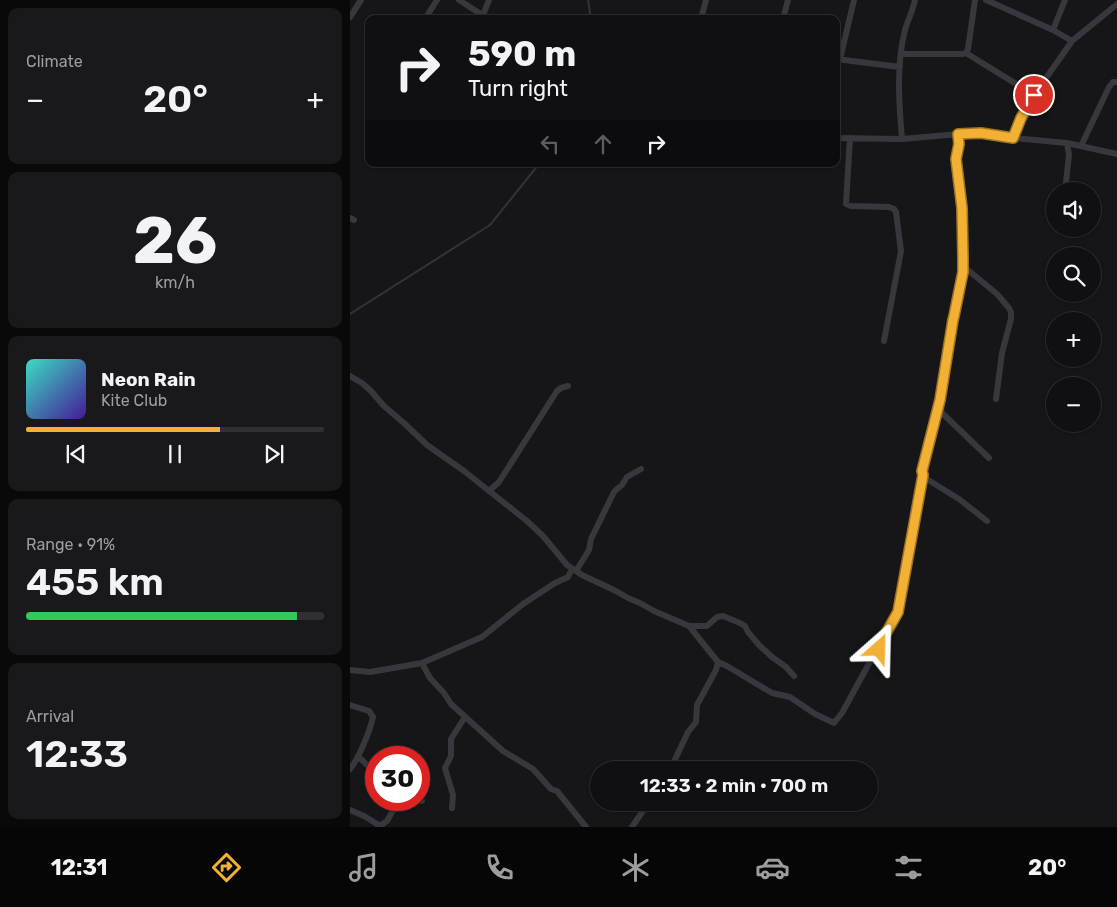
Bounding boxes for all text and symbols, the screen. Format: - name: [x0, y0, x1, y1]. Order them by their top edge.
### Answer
- text: 590 m: [468, 33, 576, 75]
- icon: right: [385, 35, 450, 100]
- text: Climate: [26, 52, 83, 71]
- pin: [1013, 74, 1055, 116]
- text: Turn right: [468, 75, 568, 102]
- text: 20°: [143, 76, 208, 122]
- icon: arrive: [1020, 81, 1048, 109]
- text: −: [26, 83, 44, 116]
- text: +: [307, 83, 324, 116]
- icon: left: [536, 130, 564, 158]
- icon: ahead: [589, 130, 617, 158]
- icon: right: [642, 130, 670, 158]
- map controls: [1046, 182, 1101, 432]
- button: sound: [1046, 182, 1101, 237]
- text: 26: [133, 202, 217, 279]
- button: search: [1046, 247, 1101, 302]
- text: km/h: [155, 273, 195, 292]
- button: +: [1046, 312, 1101, 367]
- text: Neon Rain: [101, 368, 196, 391]
- button: −: [1046, 377, 1101, 432]
- text: Kite Club: [101, 391, 167, 410]
- icon: previous: [62, 440, 90, 468]
- icon: pause: [161, 440, 189, 468]
- icon: next: [260, 440, 288, 468]
- text: Range · 91%: [26, 535, 115, 554]
- text: 455 km: [26, 559, 164, 605]
- position arrow: [852, 622, 904, 674]
- text: Arrival: [26, 707, 74, 726]
- text: 12:33: [26, 731, 128, 777]
- speed limit sign: 30: [365, 746, 430, 811]
- text: 12:33 · 2 min · 700 m: [640, 774, 828, 797]
- icon: directions: [209, 850, 244, 885]
- icon: music: [346, 850, 381, 885]
- icon: phone: [482, 850, 517, 885]
- icon: climate: [618, 850, 653, 885]
- icon: car: [755, 850, 790, 885]
- icon: filters: [891, 850, 926, 885]
- text: 12:31: [51, 854, 108, 881]
- text: 20°: [1028, 854, 1066, 881]

